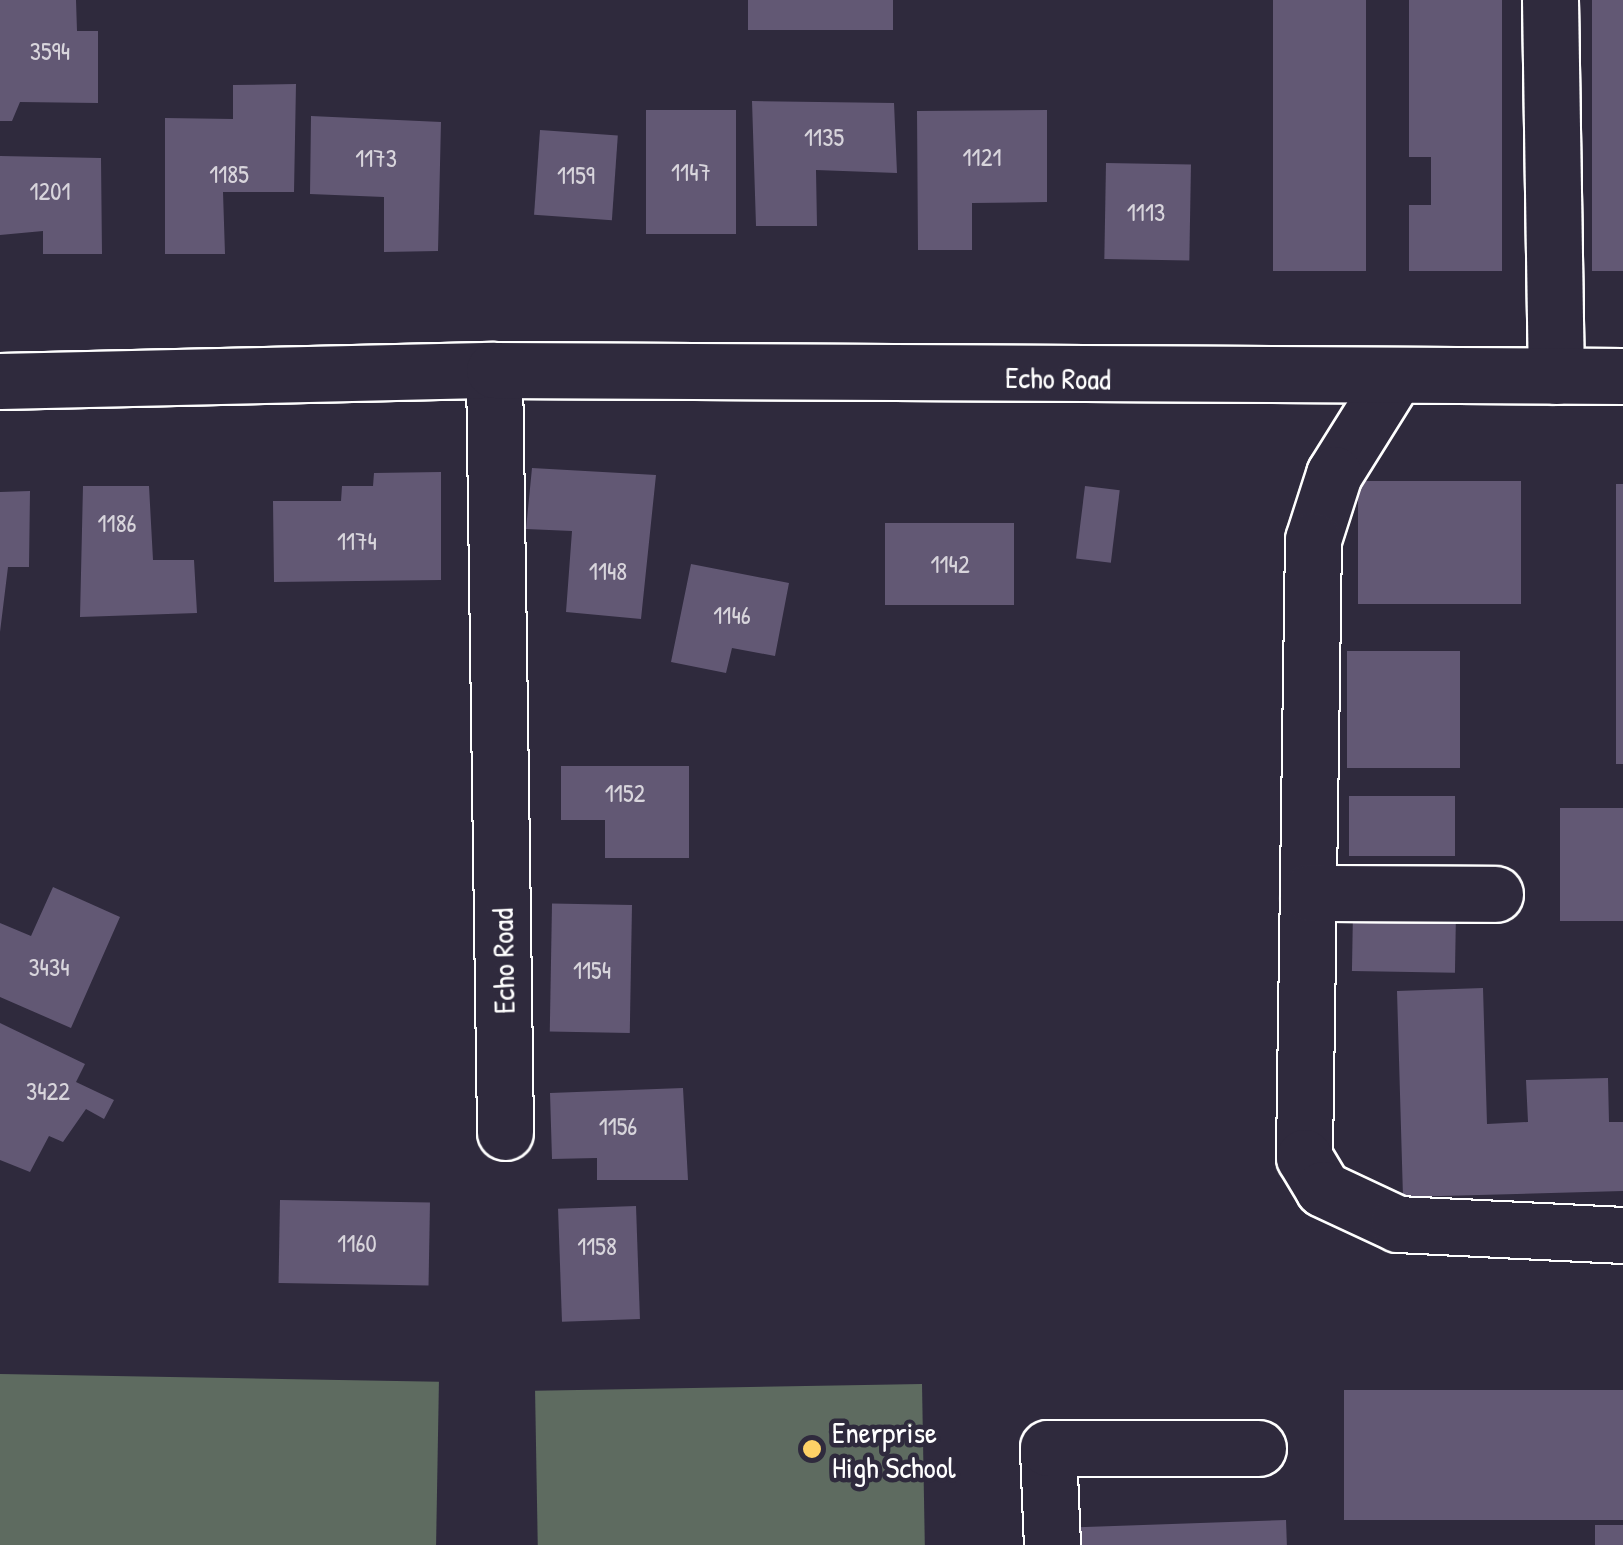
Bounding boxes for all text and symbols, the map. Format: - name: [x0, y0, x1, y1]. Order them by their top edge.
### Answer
- house number: 3594: [30, 36, 70, 66]
- house number: 1135: [804, 122, 844, 152]
- house number: 1121: [963, 142, 1001, 172]
- house number: 1173: [355, 143, 397, 173]
- house number: 1147: [671, 157, 711, 187]
- house number: 1185: [209, 159, 249, 189]
- house number: 1159: [557, 160, 595, 190]
- house number: 1201: [29, 176, 71, 206]
- house number: 1113: [1127, 197, 1165, 227]
- street label: Echo Road: [1005, 359, 1111, 397]
- house number: 1186: [98, 508, 136, 538]
- house number: 1174: [337, 526, 377, 556]
- house number: 1142: [930, 549, 970, 579]
- house number: 1148: [589, 556, 627, 586]
- house number: 1146: [713, 600, 751, 630]
- house number: 1152: [605, 778, 645, 808]
- street label: Echo Road: [484, 908, 522, 1014]
- house number: 3434: [28, 952, 70, 982]
- house number: 1154: [573, 955, 611, 985]
- house number: 3422: [26, 1076, 70, 1106]
- house number: 1156: [599, 1111, 637, 1141]
- house number: 1160: [337, 1228, 377, 1258]
- house number: 1158: [577, 1231, 617, 1261]
- place label: Enerprise High School: [832, 1414, 956, 1484]
- marker: Enerprise High School: [801, 1438, 823, 1460]

